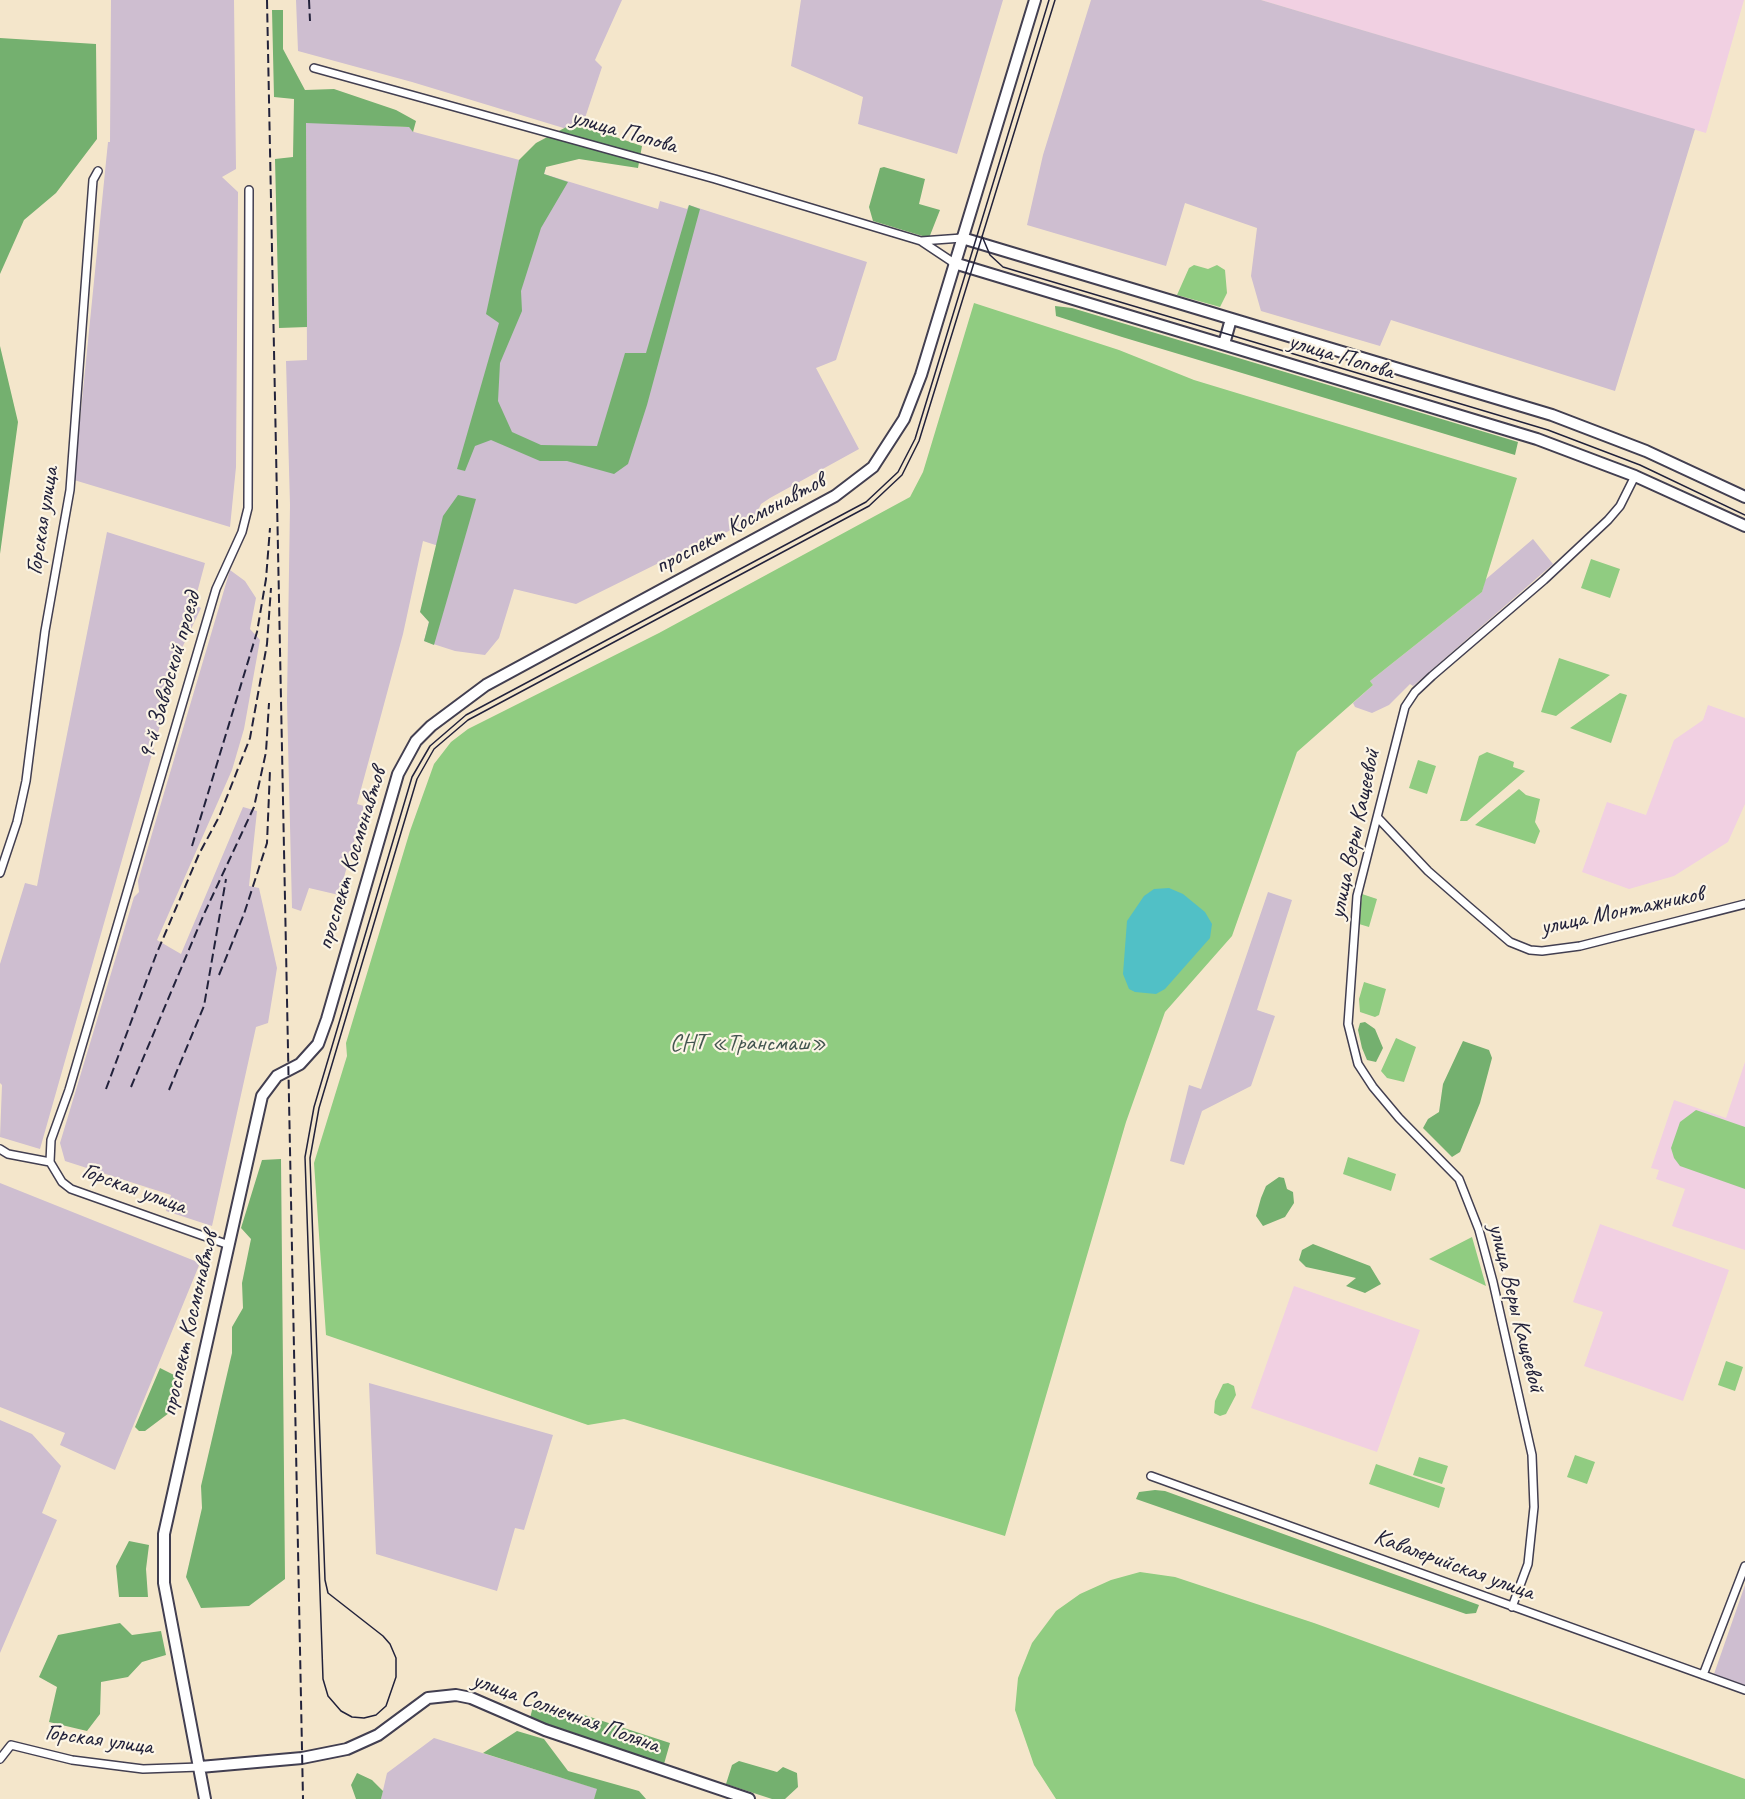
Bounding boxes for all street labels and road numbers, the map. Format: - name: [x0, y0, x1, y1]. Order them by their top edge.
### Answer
- street label: улица Попова: [568, 103, 680, 161]
- street label: улица Попова: [1285, 327, 1397, 387]
- street label: Горская улица: [20, 465, 66, 577]
- street label: проспект Космонавтов: [650, 467, 830, 581]
- street label: 9-й Заводской проезд: [132, 589, 208, 763]
- street label: улица Веры Кащеевой: [1323, 746, 1387, 922]
- street label: проспект Космонавтов: [311, 765, 393, 953]
- street label: улица Монтажников: [1538, 880, 1706, 942]
- street label: Горская улица: [78, 1157, 190, 1221]
- street label: улица Веры Кащеевой: [1481, 1221, 1551, 1395]
- street label: проспект Космонавтов: [155, 1229, 225, 1419]
- street label: Кавалерийская улица: [1370, 1523, 1538, 1607]
- street label: улица Солнечная Поляна: [469, 1666, 663, 1760]
- street label: Горская улица: [43, 1718, 155, 1762]

